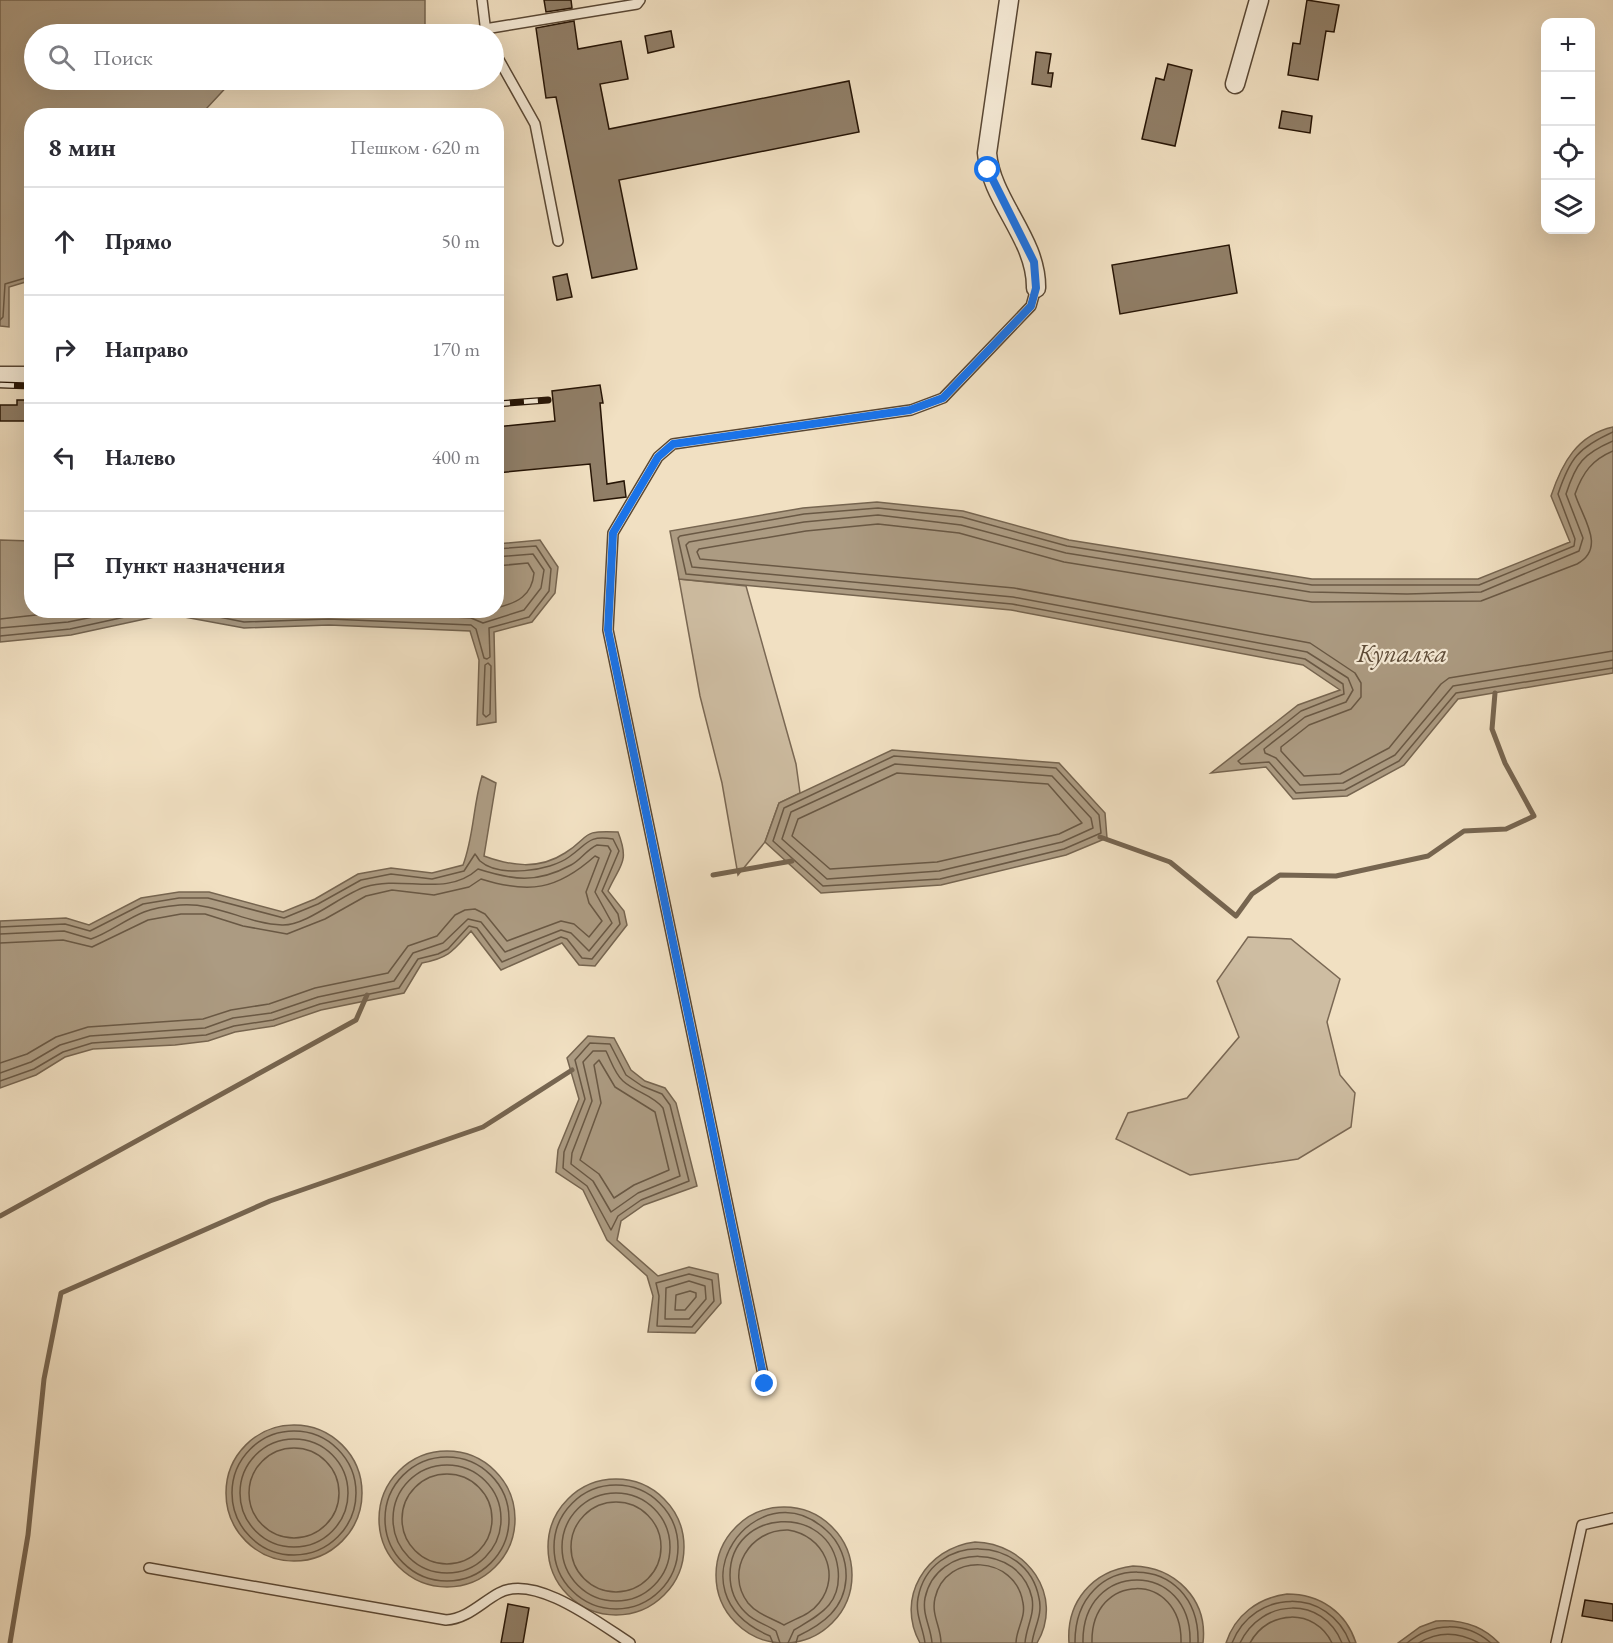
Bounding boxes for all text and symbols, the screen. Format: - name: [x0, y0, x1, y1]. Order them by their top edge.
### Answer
- map controls: [1541, 18, 1595, 234]
- button: +: [1541, 18, 1595, 72]
- search box: [24, 24, 504, 90]
- icon: search: [45, 41, 78, 74]
- text: Поиск: [93, 43, 153, 72]
- button: −: [1541, 72, 1595, 126]
- button: locate: [1541, 126, 1595, 180]
- text: 8 мин: [48, 130, 116, 164]
- text: Пешком · 620 m: [350, 134, 480, 160]
- route start: [974, 156, 1000, 182]
- button: layers: [1541, 180, 1595, 234]
- icon: ahead: [48, 225, 81, 258]
- text: Прямо: [105, 227, 172, 256]
- text: 50 m: [441, 228, 480, 254]
- icon: right: [48, 333, 81, 366]
- text: Направо: [105, 335, 188, 364]
- text: 170 m: [432, 336, 480, 362]
- icon: left: [48, 441, 81, 474]
- text: Налево: [105, 443, 175, 472]
- text: 400 m: [432, 444, 480, 470]
- icon: arrive: [48, 549, 81, 582]
- text: Пункт назначения: [105, 551, 285, 580]
- water label: Купалка: [1356, 636, 1447, 670]
- route end: [751, 1370, 777, 1396]

